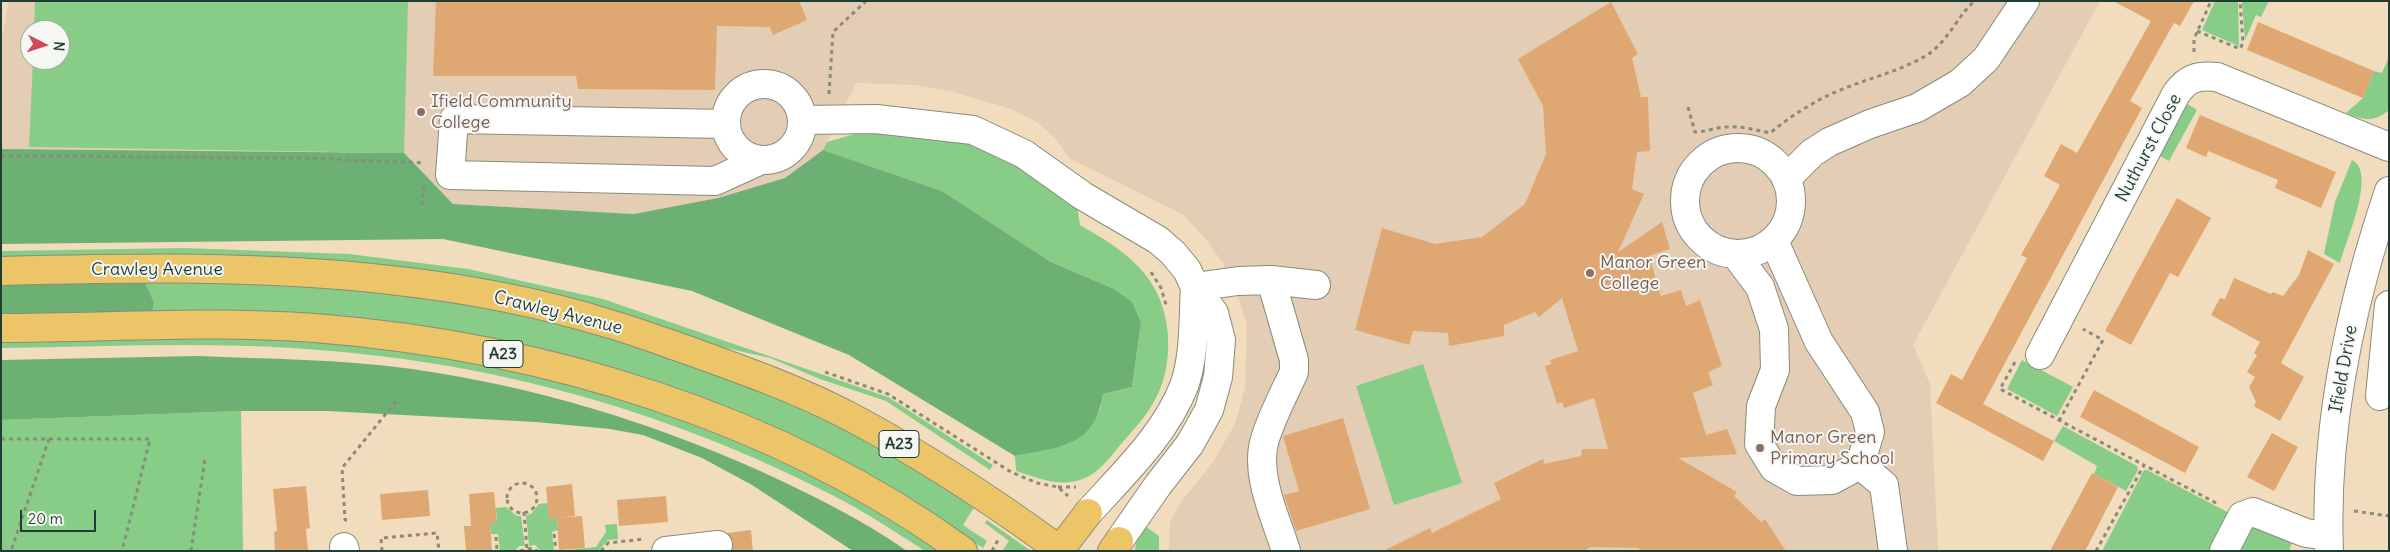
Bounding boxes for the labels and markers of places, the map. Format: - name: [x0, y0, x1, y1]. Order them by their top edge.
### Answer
- place label: Ifield Community College: [431, 91, 572, 134]
- marker: Ifield Community College: [415, 106, 427, 118]
- place label: Manor Green College: [1600, 252, 1707, 294]
- marker: Manor Green College: [1584, 267, 1596, 279]
- place label: Manor Green Primary School: [1770, 427, 1894, 469]
- marker: Manor Green Primary School: [1754, 442, 1766, 454]

